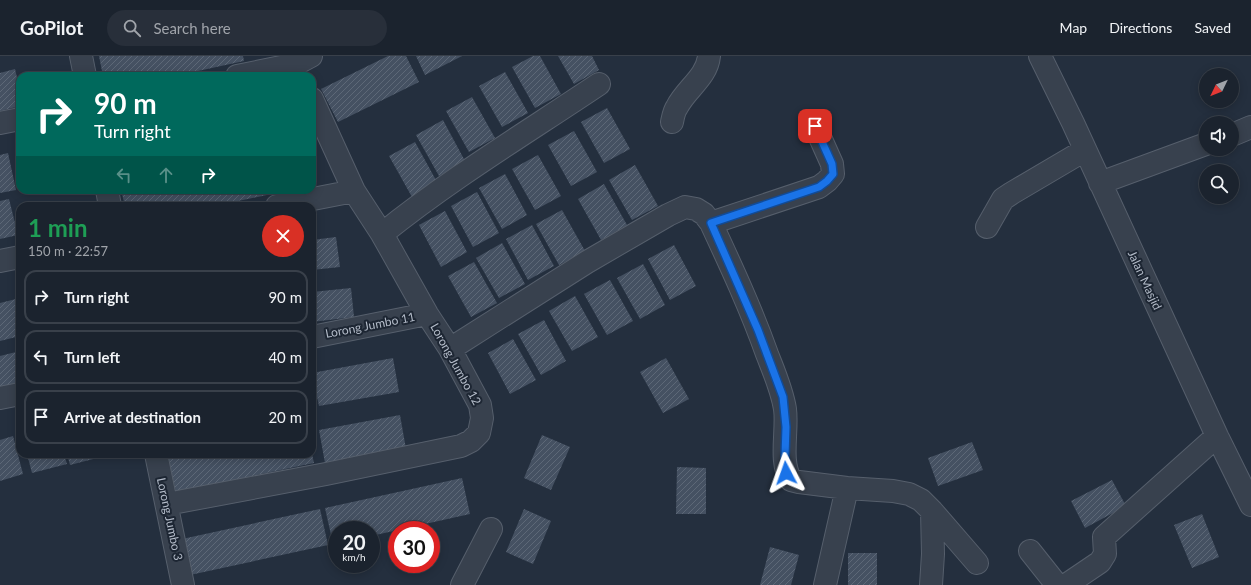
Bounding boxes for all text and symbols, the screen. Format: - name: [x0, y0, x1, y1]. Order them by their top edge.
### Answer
- search box: [107, 10, 387, 46]
- text: GoPilot: [20, 16, 83, 39]
- icon: search: [121, 17, 143, 39]
- text: Search here: [153, 19, 231, 37]
- text: Map: [1060, 19, 1087, 36]
- text: Directions: [1109, 19, 1172, 36]
- text: Saved: [1194, 19, 1231, 36]
- north arrow: [1199, 68, 1239, 108]
- map controls: [1199, 68, 1239, 204]
- text: 90 m: [94, 86, 157, 120]
- icon: right: [28, 88, 80, 140]
- pin: [798, 109, 832, 143]
- icon: arrive: [804, 115, 826, 137]
- button: sound: [1199, 116, 1239, 156]
- text: Turn right: [94, 120, 171, 142]
- icon: left: [113, 164, 135, 186]
- icon: ahead: [155, 164, 177, 186]
- icon: right: [197, 164, 219, 186]
- button: search: [1199, 164, 1239, 204]
- text: 1 min: [28, 213, 88, 242]
- button: close: [262, 215, 304, 257]
- text: 150 m · 22:57: [28, 243, 108, 259]
- street label: Jalan Masjid: [1125, 248, 1165, 312]
- icon: right: [30, 286, 52, 308]
- text: Turn right: [64, 288, 129, 306]
- text: 90 m: [268, 288, 302, 306]
- street label: Lorong Jumbo 11: [324, 309, 416, 341]
- street label: Lorong Jumbo 12: [427, 321, 485, 408]
- icon: left: [30, 346, 52, 368]
- text: Turn left: [64, 348, 120, 366]
- text: 40 m: [268, 348, 302, 366]
- icon: arrive: [30, 406, 52, 428]
- text: Arrive at destination: [64, 408, 201, 426]
- text: 20 m: [268, 408, 302, 426]
- position arrow: [765, 452, 807, 494]
- street label: Lorong Jumbo 3: [154, 476, 186, 562]
- speed limit sign: 30: [388, 521, 440, 573]
- text: 20: [342, 530, 366, 554]
- text: km/h: [342, 551, 366, 563]

